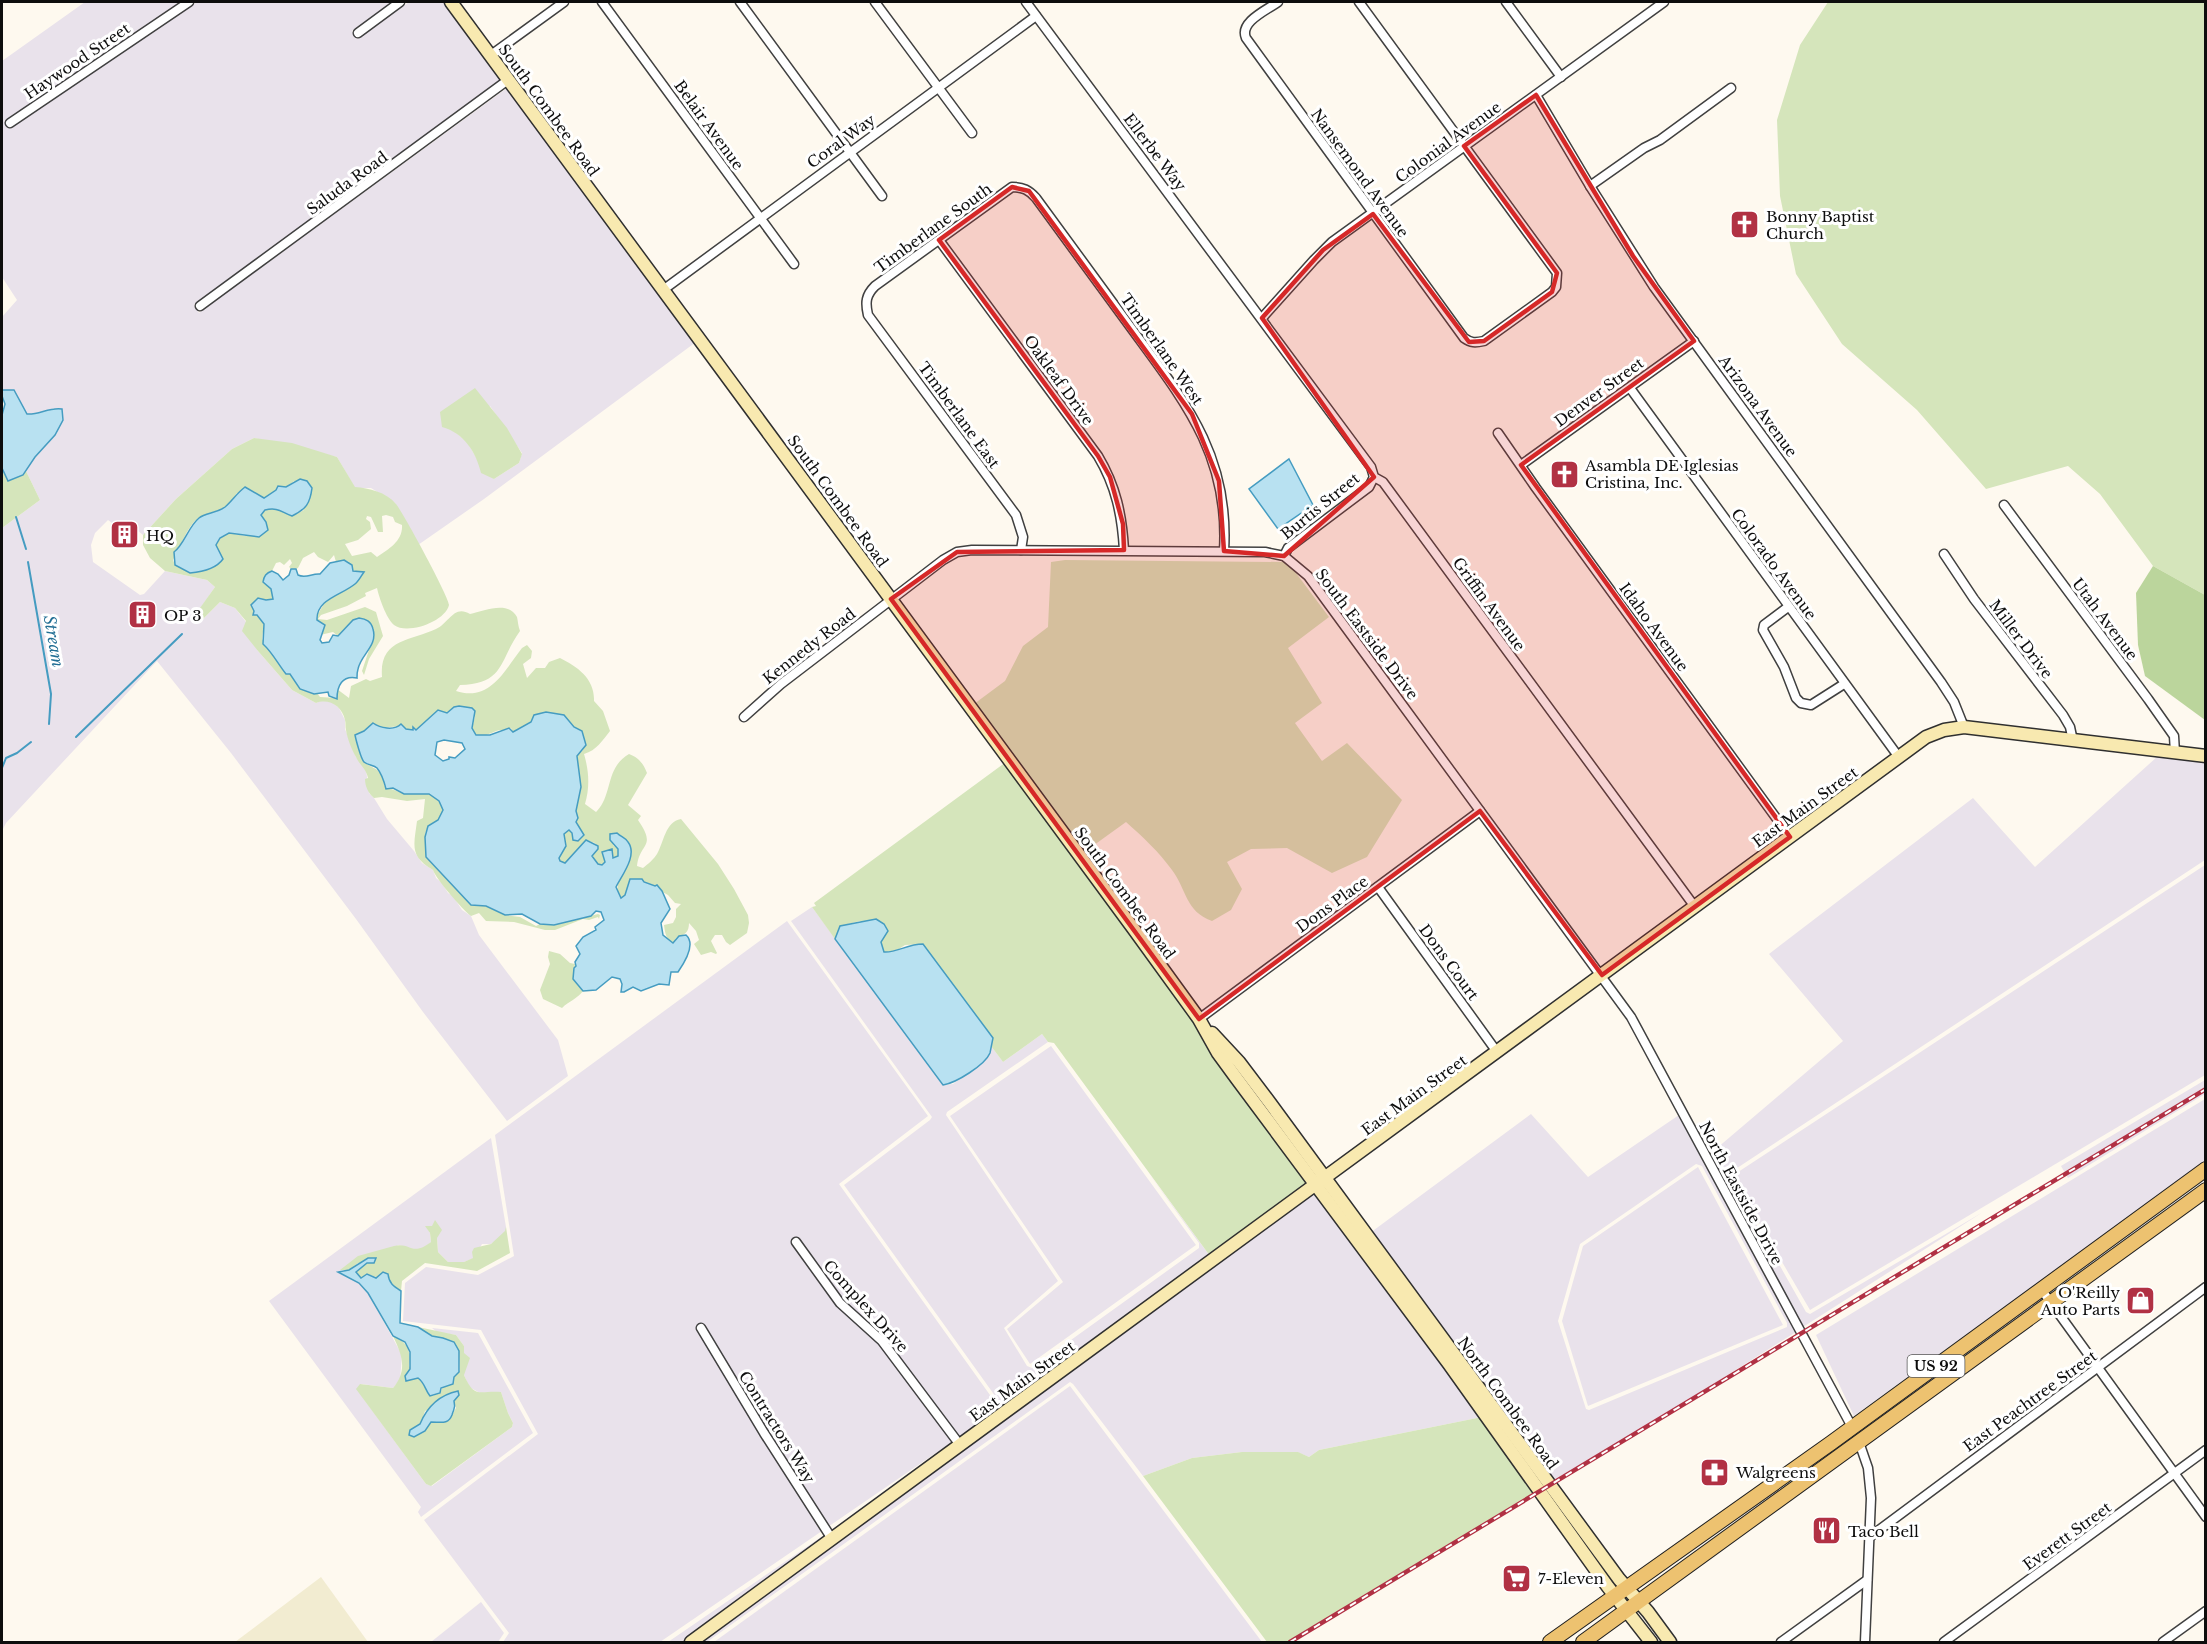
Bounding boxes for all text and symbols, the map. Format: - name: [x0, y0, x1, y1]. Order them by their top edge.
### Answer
- street label: Haywood Street: [21, 19, 134, 103]
- street label: South Combee Road: [495, 40, 603, 180]
- street label: Belair Avenue: [670, 77, 748, 173]
- street label: Colonial Avenue: [1391, 97, 1505, 187]
- street label: Nansemond Avenue: [1307, 105, 1413, 241]
- street label: Ellerbe Way: [1120, 109, 1191, 195]
- street label: Coral Way: [803, 110, 879, 172]
- street label: Saluda Road: [303, 147, 391, 219]
- street label: Timberlane South: [871, 179, 995, 277]
- place label: Bonny Baptist Church: [1766, 207, 1875, 243]
- church icon: Bonny Baptist Church: [1729, 209, 1761, 241]
- street label: Timberlane West: [1116, 290, 1208, 409]
- street label: Oakleaf Drive: [1020, 331, 1098, 429]
- street label: Arizona Avenue: [1714, 351, 1801, 461]
- street label: Denver Street: [1551, 353, 1648, 431]
- street label: Timberlane East: [914, 358, 1004, 472]
- street label: South Combee Road: [784, 431, 892, 571]
- place label: Asambla DE Iglesias Cristina, Inc.: [1584, 456, 1739, 492]
- church icon: Asambla DE Iglesias Cristina, Inc.: [1548, 458, 1580, 490]
- street label: Burtis Street: [1277, 468, 1363, 543]
- street label: Colorado Avenue: [1727, 505, 1821, 623]
- building icon: HQ: [109, 519, 141, 551]
- place label: HQ: [146, 526, 174, 545]
- street label: Griffin Avenue: [1449, 553, 1529, 655]
- street label: South Eastside Drive: [1311, 565, 1423, 703]
- street label: Utah Avenue: [2068, 574, 2142, 664]
- street label: Idaho Avenue: [1615, 579, 1693, 675]
- street label: Miller Drive: [1985, 596, 2057, 682]
- building icon: OP 3: [127, 599, 159, 631]
- street label: Kennedy Road: [759, 604, 859, 688]
- place label: OP 3: [164, 606, 201, 625]
- water label: Stream: [40, 613, 68, 669]
- street label: East Main Street: [1749, 762, 1862, 852]
- street label: South Combee Road: [1071, 823, 1179, 963]
- street label: Dons Place: [1292, 871, 1372, 937]
- street label: Dons Court: [1415, 920, 1483, 1004]
- street label: East Main Street: [1358, 1050, 1471, 1140]
- street label: North Eastside Drive: [1695, 1118, 1787, 1268]
- street label: Complex Drive: [820, 1256, 912, 1356]
- place label: O'Reilly Auto Parts: [2040, 1283, 2120, 1319]
- shop icon: O'Reilly Auto Parts: [2125, 1285, 2157, 1317]
- street label: North Combee Road: [1453, 1333, 1563, 1473]
- street label: East Main Street: [966, 1336, 1079, 1426]
- street label: East Peachtree Street: [1960, 1346, 2101, 1456]
- road number: US 92: [1908, 1355, 1964, 1377]
- street label: Contractors Way: [735, 1368, 819, 1487]
- pharmacy icon: Walgreens: [1699, 1456, 1731, 1488]
- place label: Walgreens: [1735, 1463, 1816, 1482]
- street label: Everett Street: [2019, 1497, 2115, 1574]
- restaurant icon: Taco Bell: [1811, 1515, 1843, 1547]
- place label: Taco Bell: [1848, 1522, 1919, 1541]
- supermarket icon: 7-Eleven: [1501, 1562, 1533, 1594]
- place label: 7-Eleven: [1538, 1569, 1604, 1588]

